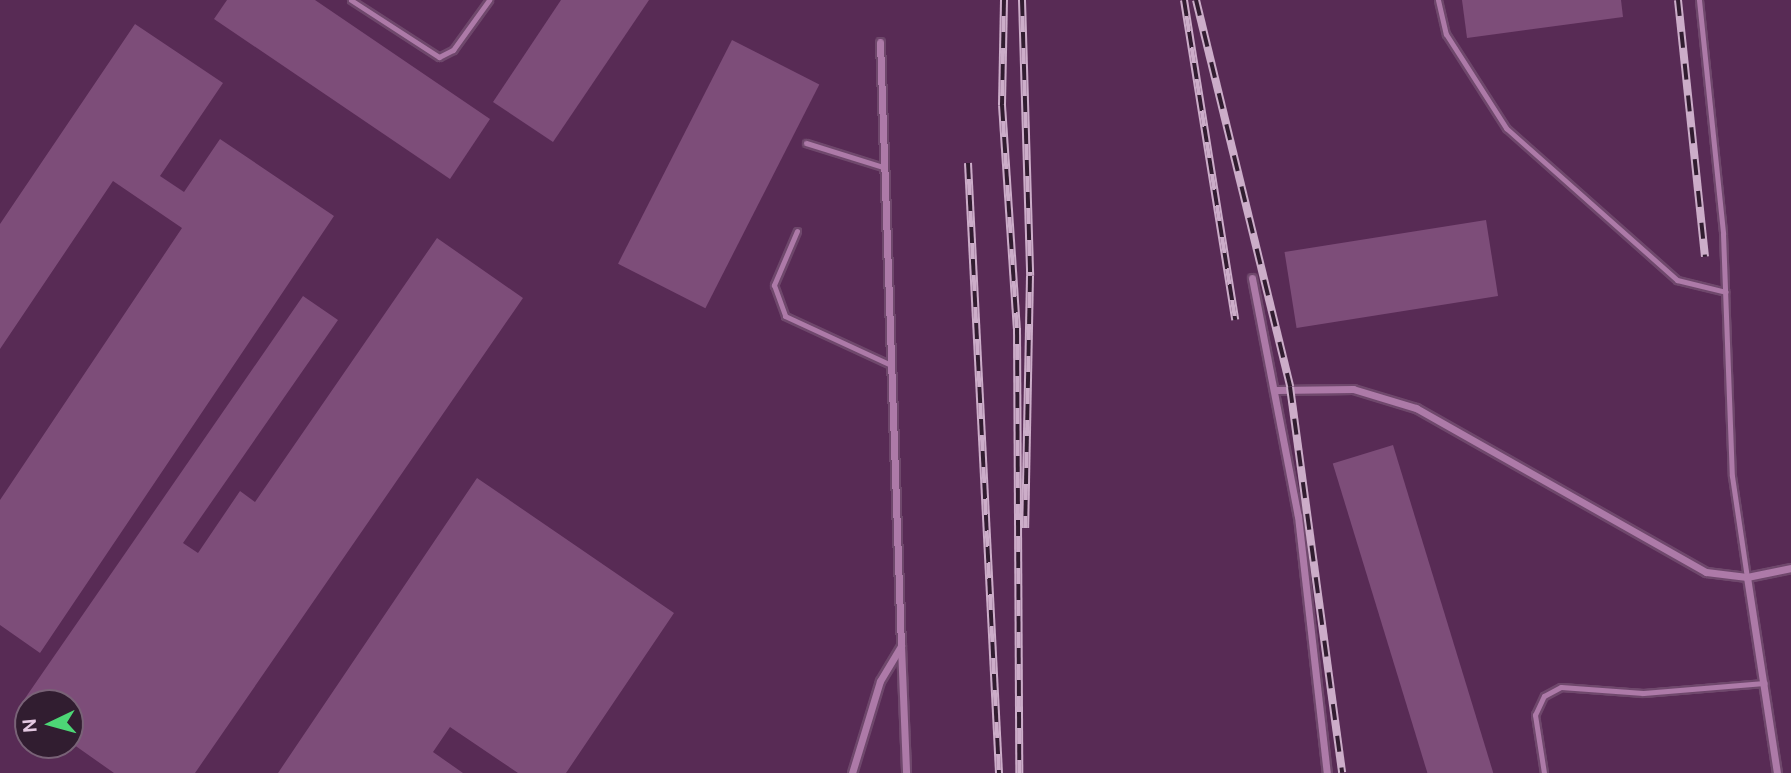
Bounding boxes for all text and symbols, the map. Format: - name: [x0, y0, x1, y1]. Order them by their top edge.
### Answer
- north arrow: [14, 689, 84, 759]
- text: N: [17, 718, 43, 734]

